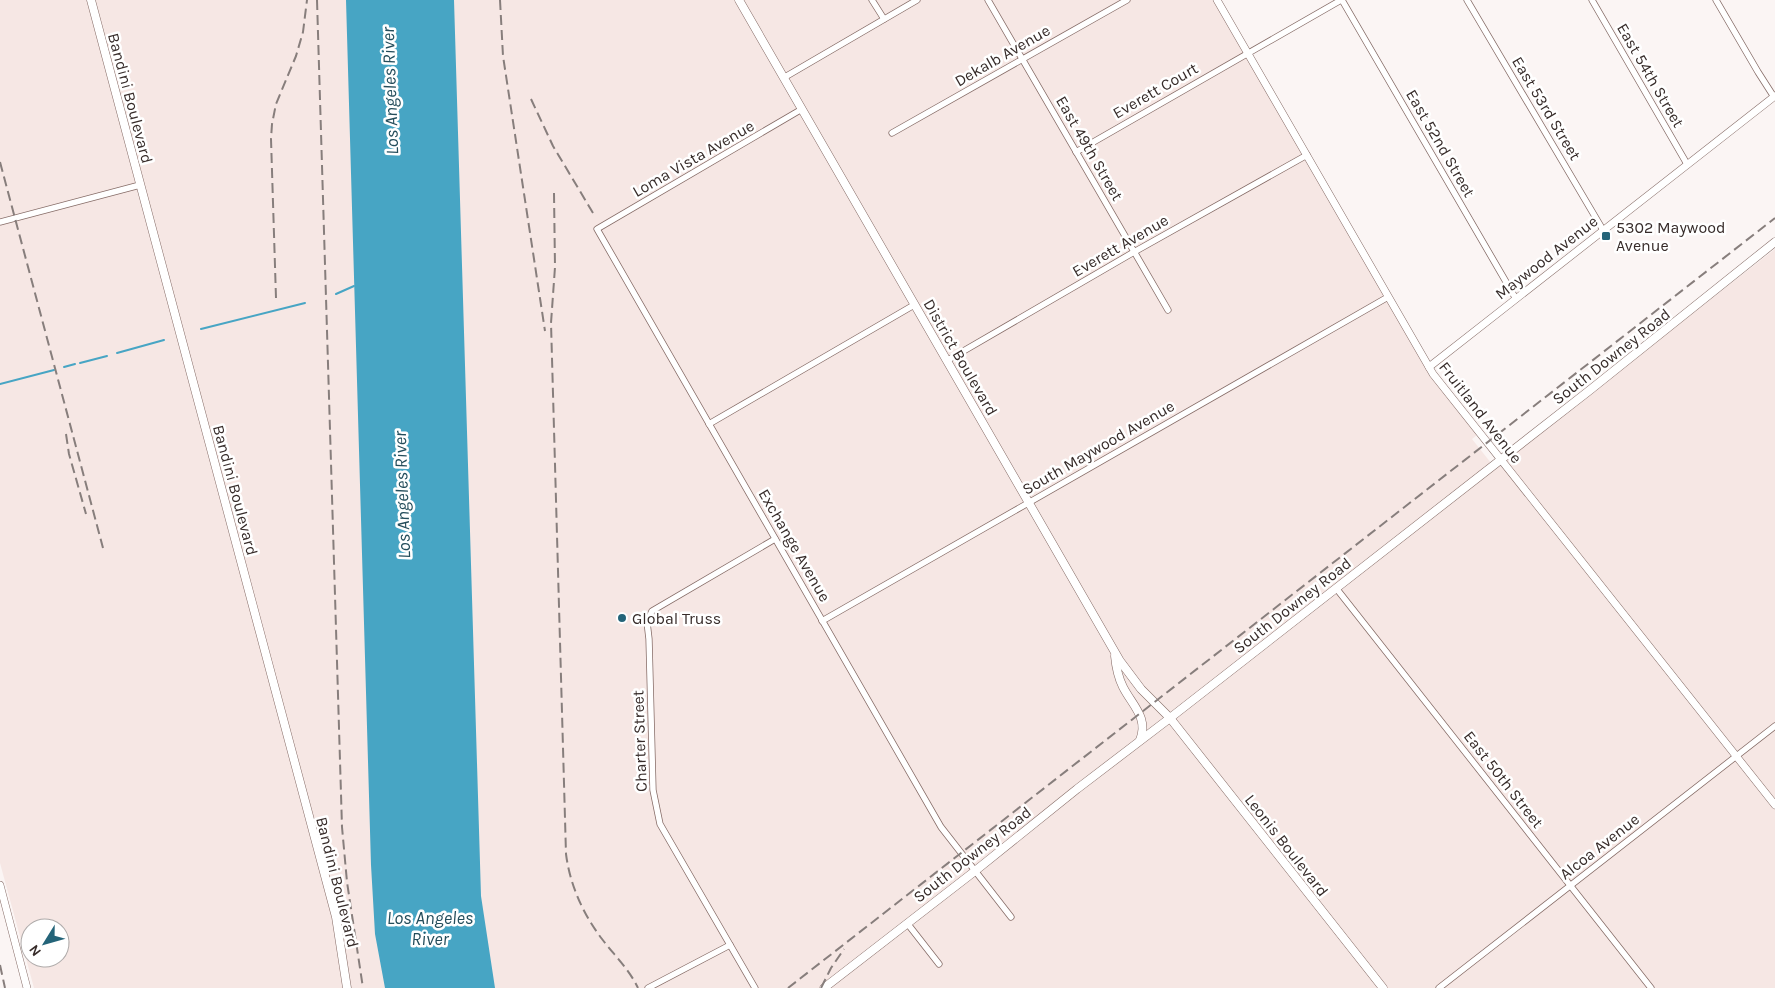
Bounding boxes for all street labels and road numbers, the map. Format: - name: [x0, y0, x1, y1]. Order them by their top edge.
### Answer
- street label: Dekalb Avenue: [951, 20, 1053, 90]
- street label: East 54th Street: [1613, 20, 1688, 131]
- street label: Bandini Boulevard: [104, 31, 157, 165]
- street label: East 53rd Street: [1508, 53, 1585, 164]
- street label: Everett Court: [1109, 58, 1201, 122]
- street label: East 52nd Street: [1402, 86, 1479, 200]
- street label: East 49th Street: [1052, 93, 1127, 204]
- street label: Loma Vista Avenue: [629, 116, 757, 201]
- street label: Everett Avenue: [1069, 210, 1172, 281]
- street label: Maywood Avenue: [1491, 211, 1601, 303]
- street label: District Boulevard: [919, 296, 1002, 419]
- street label: South Downey Road: [1549, 304, 1674, 408]
- street label: Fruitland Avenue: [1435, 358, 1526, 467]
- street label: South Maywood Avenue: [1019, 396, 1178, 499]
- street label: Bandini Boulevard: [209, 423, 262, 557]
- street label: Exchange Avenue: [755, 485, 835, 605]
- street label: South Downey Road: [1230, 553, 1355, 657]
- street label: Charter Street: [628, 690, 651, 792]
- street label: East 50th Street: [1460, 727, 1547, 832]
- street label: Leonis Boulevard: [1241, 790, 1332, 900]
- street label: South Downey Road: [910, 802, 1035, 906]
- street label: Alcoa Avenue: [1556, 809, 1643, 883]
- street label: Bandini Boulevard: [312, 815, 363, 949]

